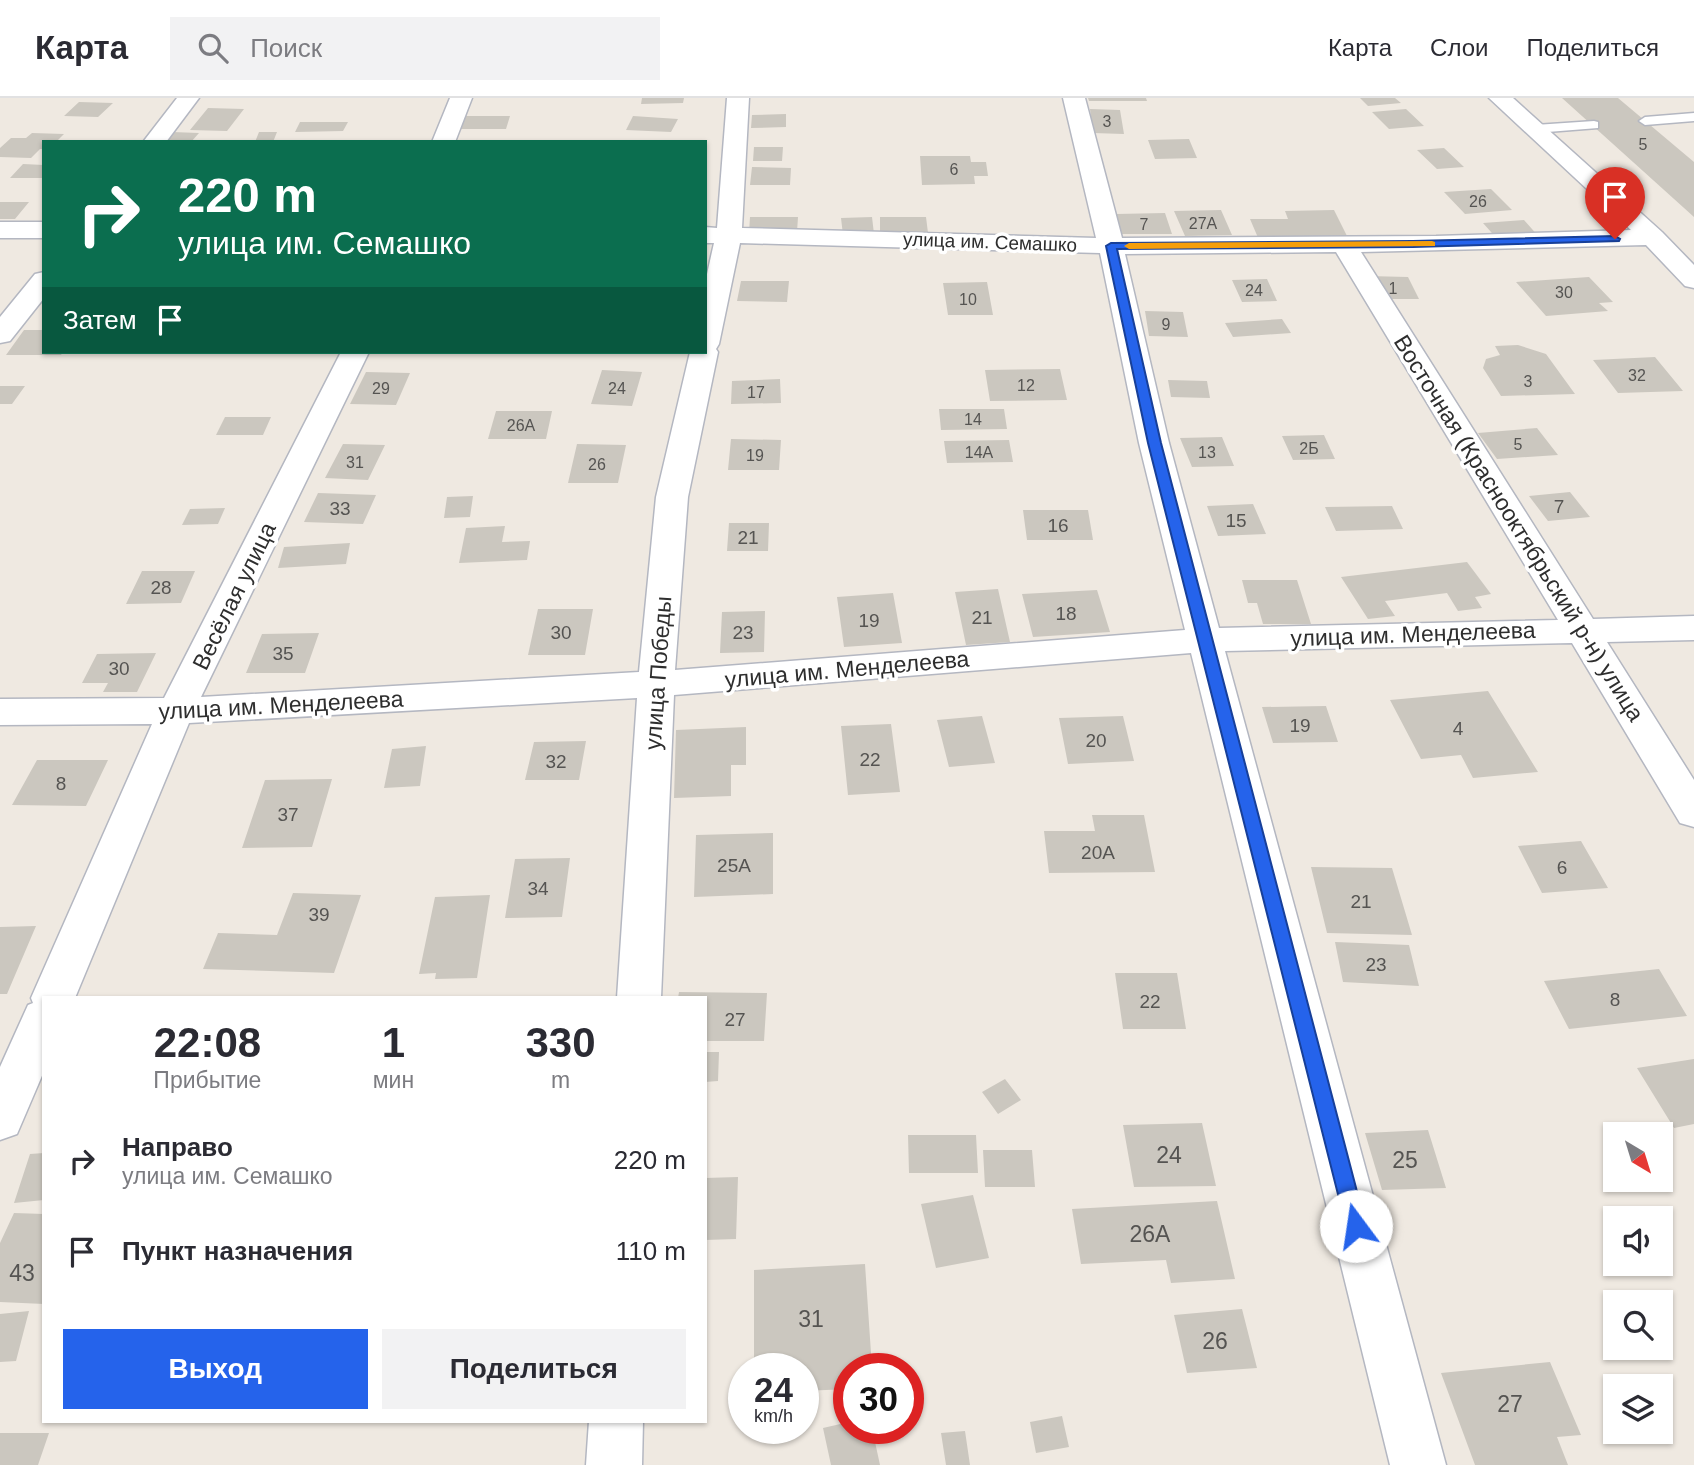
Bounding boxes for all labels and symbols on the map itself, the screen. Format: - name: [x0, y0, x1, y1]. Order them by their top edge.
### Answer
- house number: 3: [1103, 113, 1112, 130]
- house number: 5: [1639, 136, 1648, 153]
- house number: 6: [950, 161, 959, 178]
- pin: [1585, 167, 1645, 239]
- house number: 26: [1469, 193, 1487, 210]
- house number: 27А: [1189, 215, 1218, 232]
- house number: 7: [1140, 216, 1149, 233]
- street label: улица им. Семашко: [903, 228, 1077, 256]
- house number: 1: [1389, 280, 1398, 297]
- house number: 24: [1245, 282, 1263, 299]
- house number: 30: [1555, 284, 1573, 301]
- house number: 10: [959, 291, 977, 308]
- house number: 9: [1162, 316, 1171, 333]
- street label: Восточная (Краснооктябрьский р-н) улица: [1389, 330, 1649, 726]
- house number: 32: [1628, 367, 1646, 384]
- house number: 3: [1524, 373, 1533, 390]
- house number: 12: [1017, 377, 1035, 394]
- house number: 29: [372, 380, 390, 397]
- house number: 24: [608, 380, 626, 397]
- house number: 17: [747, 384, 765, 401]
- house number: 14: [964, 411, 982, 428]
- house number: 26А: [507, 417, 536, 434]
- house number: 5: [1514, 436, 1523, 453]
- house number: 2Б: [1299, 440, 1319, 457]
- house number: 14А: [965, 444, 994, 461]
- house number: 13: [1198, 444, 1216, 461]
- house number: 19: [746, 447, 764, 464]
- house number: 31: [346, 454, 364, 471]
- house number: 26: [588, 456, 606, 473]
- house number: 7: [1554, 496, 1564, 517]
- house number: 33: [329, 498, 351, 519]
- house number: 15: [1225, 510, 1247, 531]
- house number: 16: [1047, 515, 1069, 536]
- street label: Весёлая улица: [187, 518, 281, 674]
- house number: 21: [737, 527, 759, 548]
- house number: 28: [150, 577, 172, 598]
- street label: улица Победы: [640, 595, 676, 751]
- house number: 18: [1055, 603, 1077, 624]
- house number: 21: [971, 607, 993, 628]
- house number: 19: [858, 610, 880, 631]
- street label: улица им. Менделеева: [1290, 617, 1536, 651]
- house number: 30: [550, 622, 572, 643]
- house number: 23: [732, 622, 754, 643]
- house number: 35: [272, 643, 294, 664]
- street label: улица им. Менделеева: [724, 645, 970, 693]
- house number: 30: [108, 658, 130, 679]
- street label: улица им. Менделеева: [158, 686, 404, 724]
- house number: 19: [1289, 715, 1311, 736]
- house number: 4: [1453, 718, 1464, 739]
- house number: 20: [1085, 730, 1107, 751]
- house number: 22: [859, 749, 881, 770]
- house number: 32: [545, 751, 567, 772]
- house number: 8: [56, 773, 66, 794]
- house number: 37: [277, 804, 299, 825]
- house number: 20А: [1081, 842, 1115, 863]
- house number: 25А: [717, 855, 751, 876]
- house number: 6: [1557, 857, 1567, 878]
- house number: 34: [527, 878, 549, 899]
- house number: 21: [1350, 891, 1372, 912]
- house number: 39: [308, 904, 330, 925]
- house number: 23: [1365, 954, 1387, 975]
- house number: 8: [1610, 989, 1620, 1010]
- house number: 22: [1139, 991, 1161, 1012]
- house number: 27: [724, 1009, 746, 1030]
- north arrow: [1603, 1122, 1673, 1192]
- house number: 24: [1156, 1142, 1182, 1168]
- house number: 25: [1392, 1147, 1418, 1173]
- position arrow: [1319, 1189, 1393, 1263]
- house number: 26А: [1130, 1221, 1171, 1247]
- house number: 43: [9, 1260, 35, 1286]
- house number: 31: [798, 1306, 824, 1332]
- house number: 26: [1202, 1328, 1228, 1354]
- speed limit sign: 30: [833, 1353, 924, 1444]
- house number: 27: [1497, 1391, 1523, 1417]

